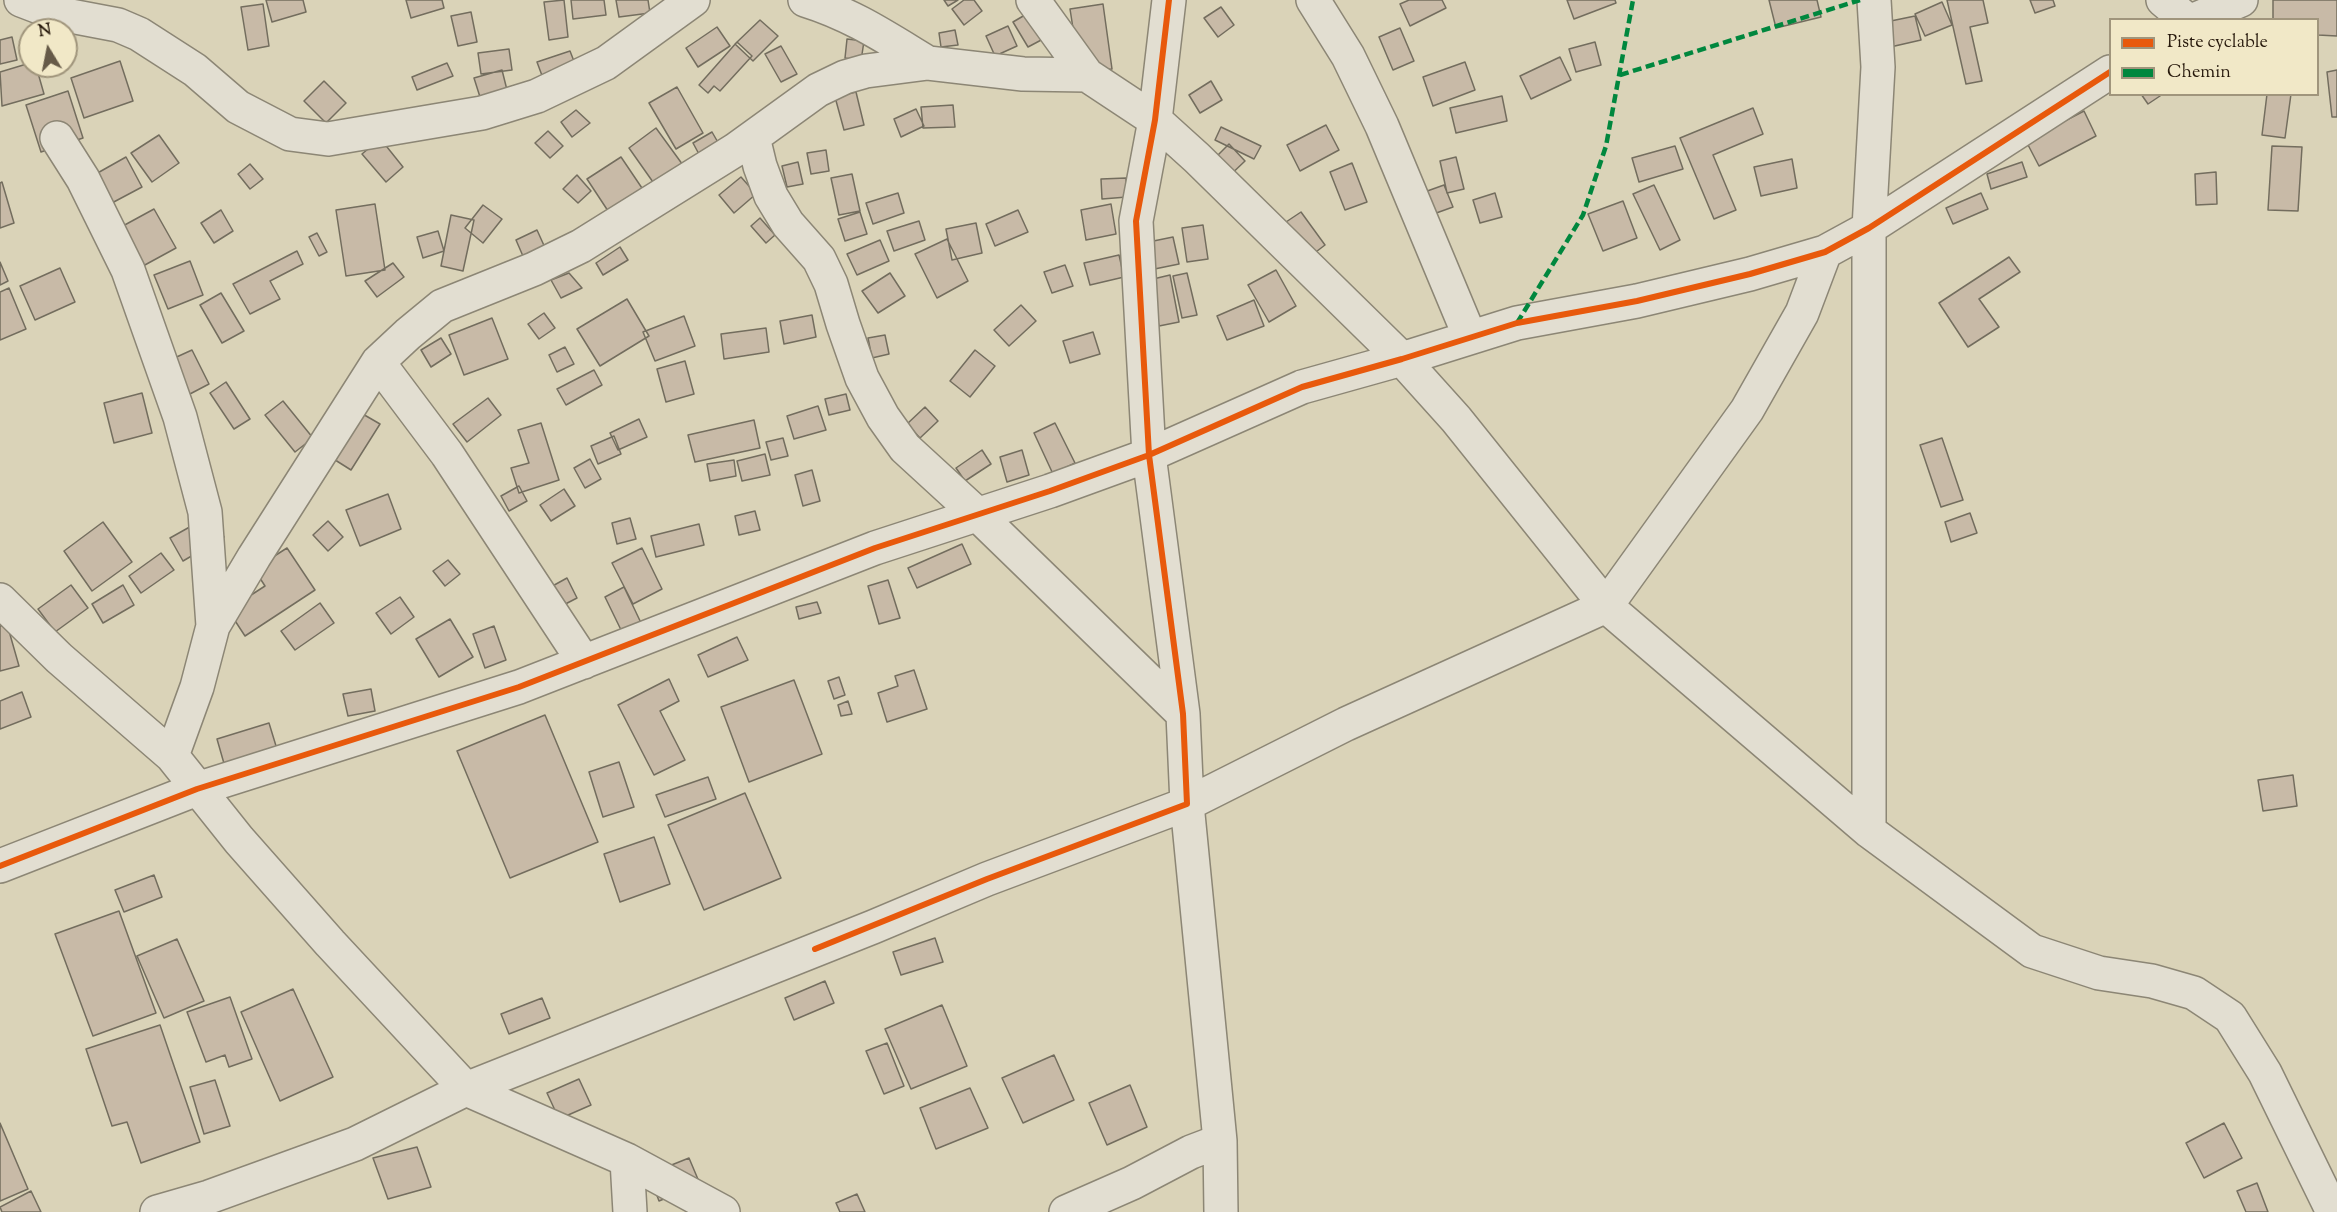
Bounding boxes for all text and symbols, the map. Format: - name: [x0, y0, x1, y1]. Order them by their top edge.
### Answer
- north arrow: [18, 18, 78, 78]
- legend: [2109, 18, 2319, 96]
- text: N: [37, 19, 53, 44]
- text: Piste cyclable: [2167, 30, 2268, 56]
- text: Chemin: [2167, 60, 2231, 86]

